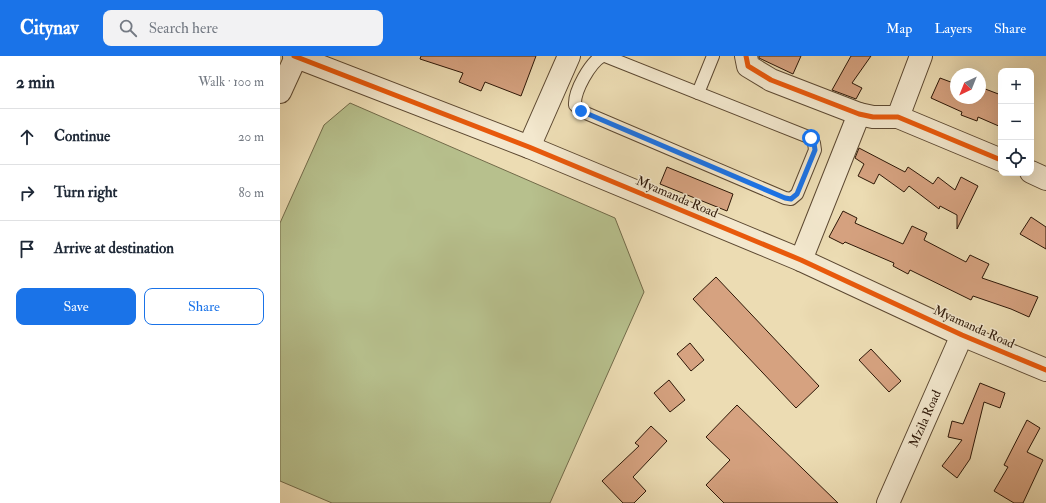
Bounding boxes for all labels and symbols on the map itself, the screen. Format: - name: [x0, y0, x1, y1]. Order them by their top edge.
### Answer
- north arrow: [950, 68, 986, 104]
- route end: [572, 102, 590, 120]
- route start: [802, 129, 820, 147]
- street label: Myamanda Road: [633, 173, 721, 223]
- street label: Myamanda Road: [931, 302, 1018, 353]
- street label: Mzila Road: [905, 387, 945, 450]

